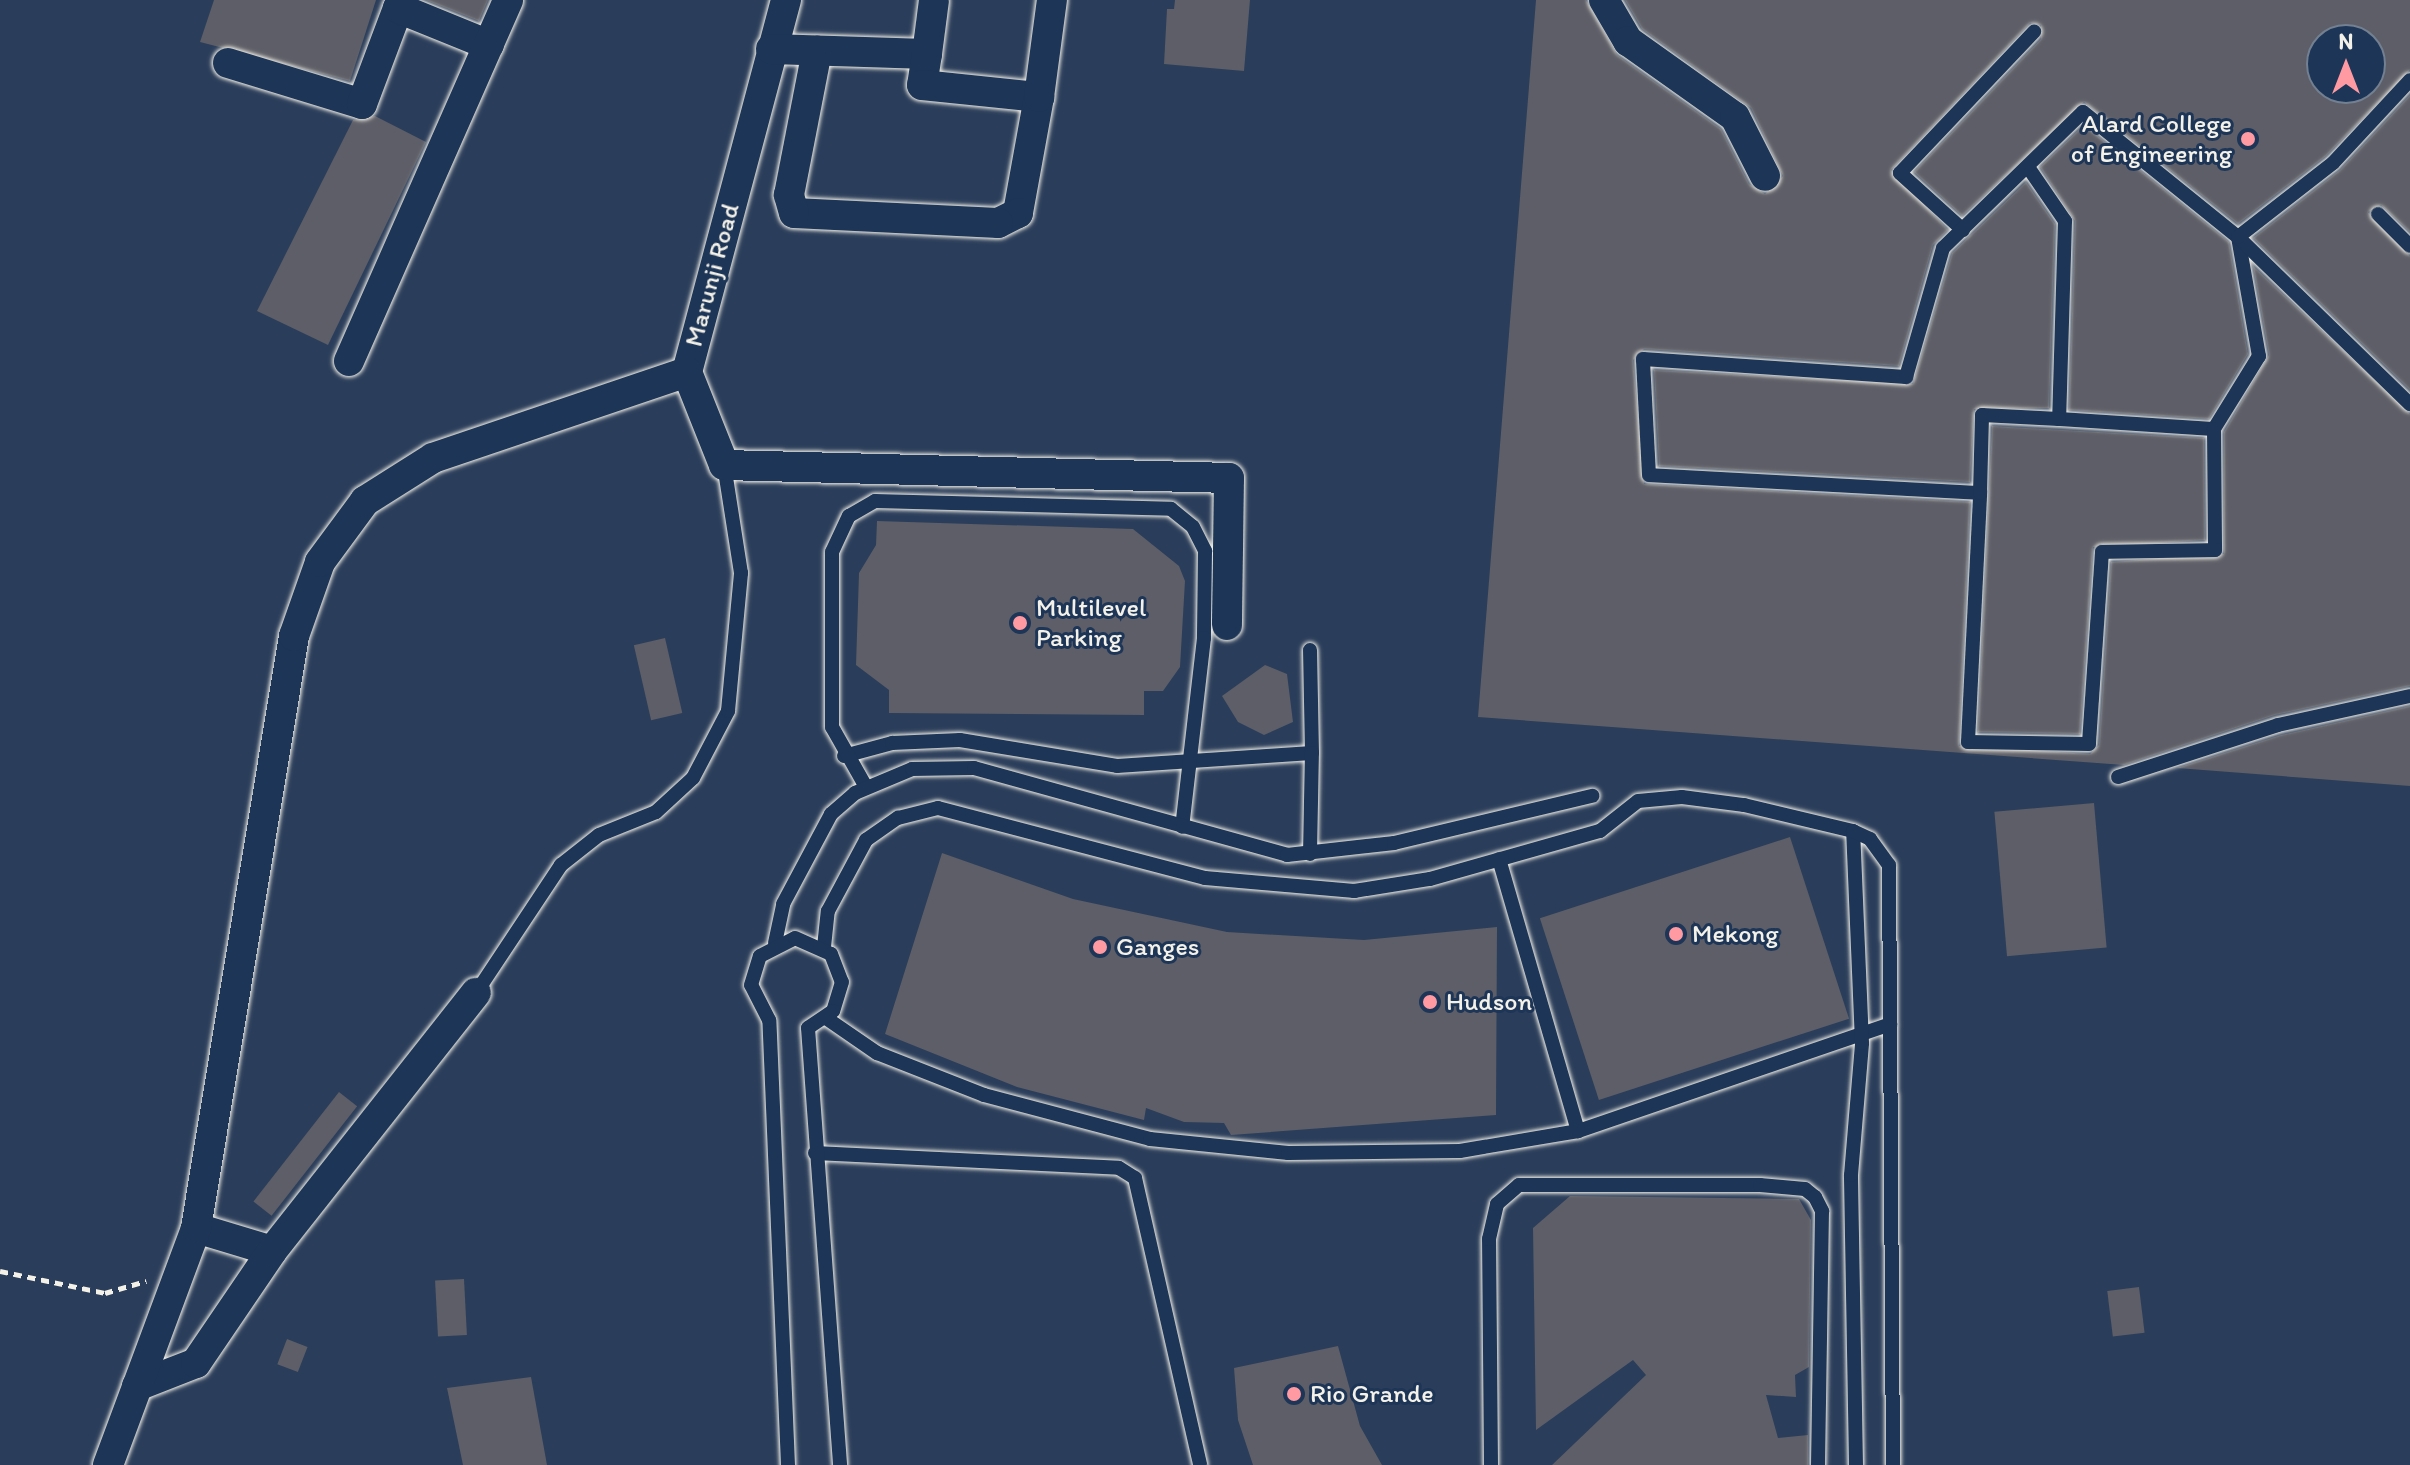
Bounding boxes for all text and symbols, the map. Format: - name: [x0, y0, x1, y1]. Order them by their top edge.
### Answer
- north arrow: [2306, 24, 2386, 104]
- text: N: [2339, 28, 2353, 55]
- place label: Alard College of Engineering: [2071, 108, 2232, 170]
- marker: Alard College of Engineering: [2239, 130, 2257, 148]
- street label: Marunji Road: [678, 200, 746, 350]
- place label: Multilevel Parking: [1036, 592, 1146, 654]
- marker: Multilevel Parking: [1011, 614, 1029, 632]
- place label: Mekong: [1692, 918, 1779, 950]
- marker: Mekong: [1667, 925, 1685, 943]
- place label: Ganges: [1116, 931, 1199, 963]
- marker: Ganges: [1091, 938, 1109, 956]
- place label: Hudson: [1446, 986, 1532, 1018]
- marker: Hudson: [1421, 993, 1439, 1011]
- place label: Rio Grande: [1310, 1378, 1434, 1410]
- marker: Rio Grande: [1285, 1385, 1303, 1403]

